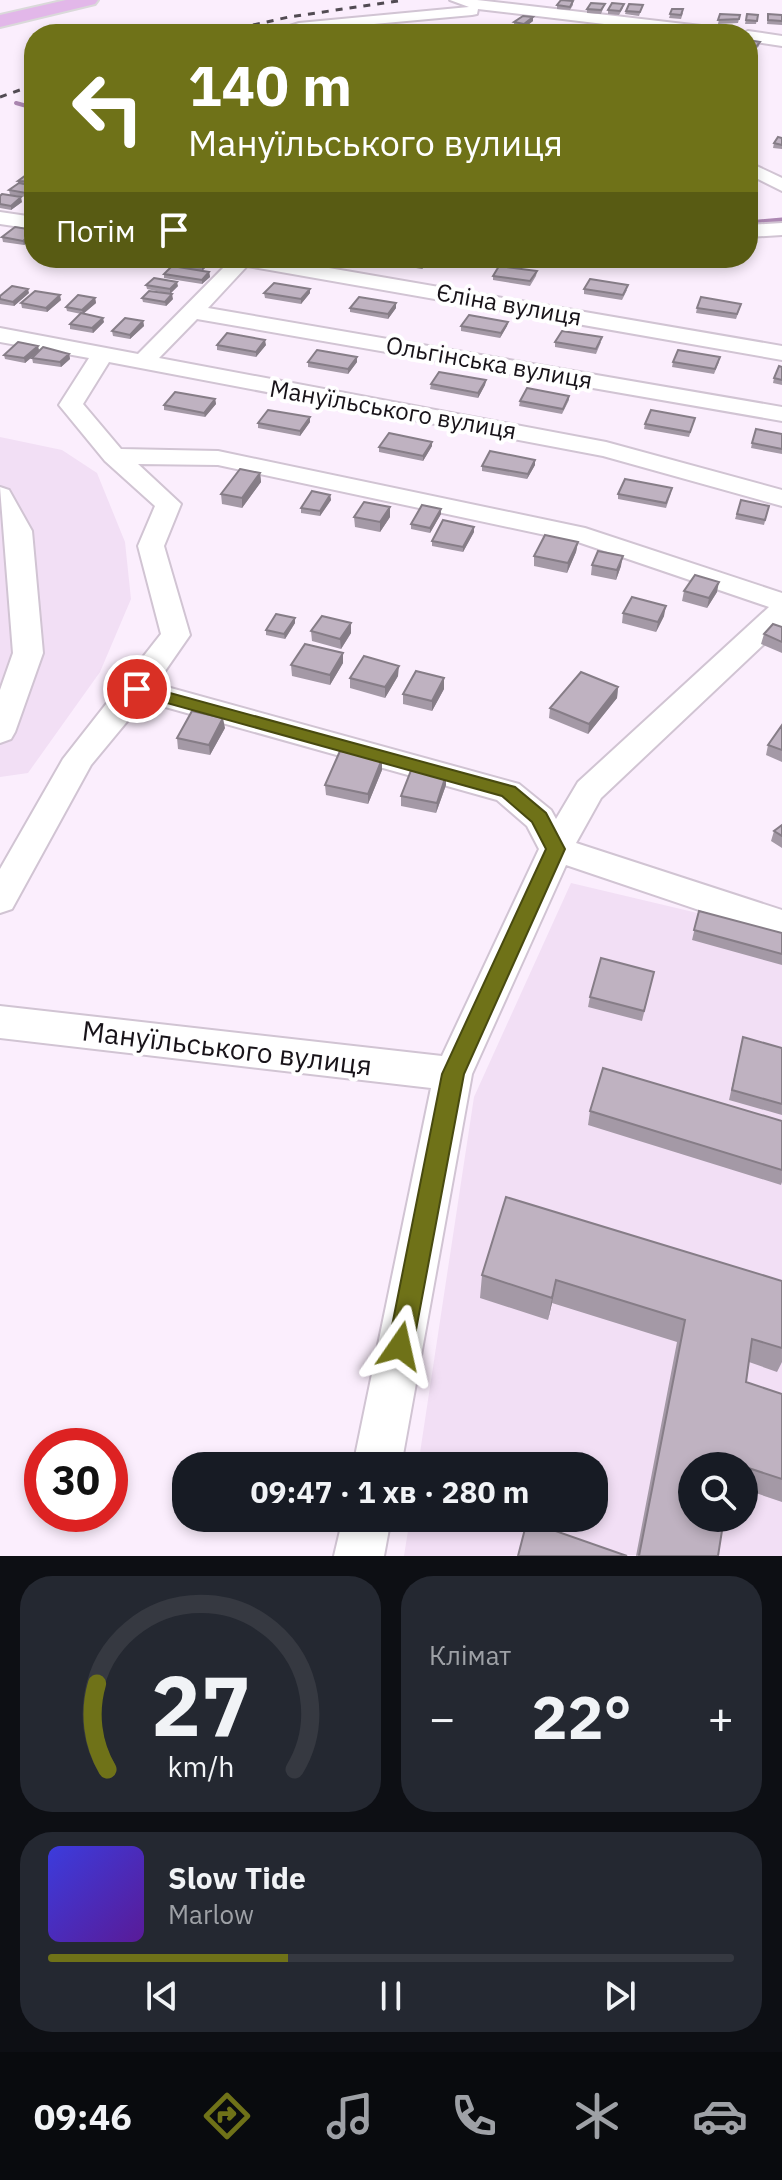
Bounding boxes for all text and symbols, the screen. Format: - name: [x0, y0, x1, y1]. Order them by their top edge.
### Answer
- text: 140 m: [188, 49, 352, 121]
- icon: left: [56, 56, 160, 160]
- text: Мануїльського вулиця: [188, 119, 563, 166]
- icon: arrive: [152, 208, 196, 252]
- text: Потім: [56, 211, 136, 250]
- street label: Єліна вулиця: [434, 275, 584, 333]
- street label: Ольгінська вулиця: [383, 328, 595, 396]
- street label: Мануїльського вулиця: [267, 372, 519, 446]
- pin: [103, 655, 171, 723]
- icon: arrive: [115, 667, 159, 711]
- street label: Мануїльського вулиця: [80, 1011, 374, 1084]
- position arrow: [358, 1304, 442, 1388]
- speed limit sign: 30: [24, 1428, 128, 1532]
- map controls: [678, 1452, 758, 1532]
- button: search: [678, 1452, 758, 1532]
- text: 09:47 · 1 хв · 280 m: [251, 1472, 529, 1511]
- text: Клімат: [429, 1638, 511, 1672]
- text: 27: [151, 1651, 250, 1759]
- text: 22°: [531, 1677, 632, 1756]
- text: −: [429, 1689, 455, 1746]
- text: +: [708, 1689, 734, 1746]
- text: km/h: [167, 1748, 234, 1785]
- text: Slow Tide: [168, 1858, 306, 1897]
- text: Marlow: [168, 1897, 254, 1931]
- icon: previous: [140, 1974, 184, 2018]
- icon: pause: [369, 1974, 413, 2018]
- icon: next: [598, 1974, 642, 2018]
- icon: directions: [199, 2088, 255, 2144]
- icon: music: [322, 2088, 378, 2144]
- icon: phone: [446, 2088, 502, 2144]
- icon: climate: [569, 2088, 625, 2144]
- icon: car: [692, 2088, 748, 2144]
- text: 09:46: [34, 2093, 132, 2140]

